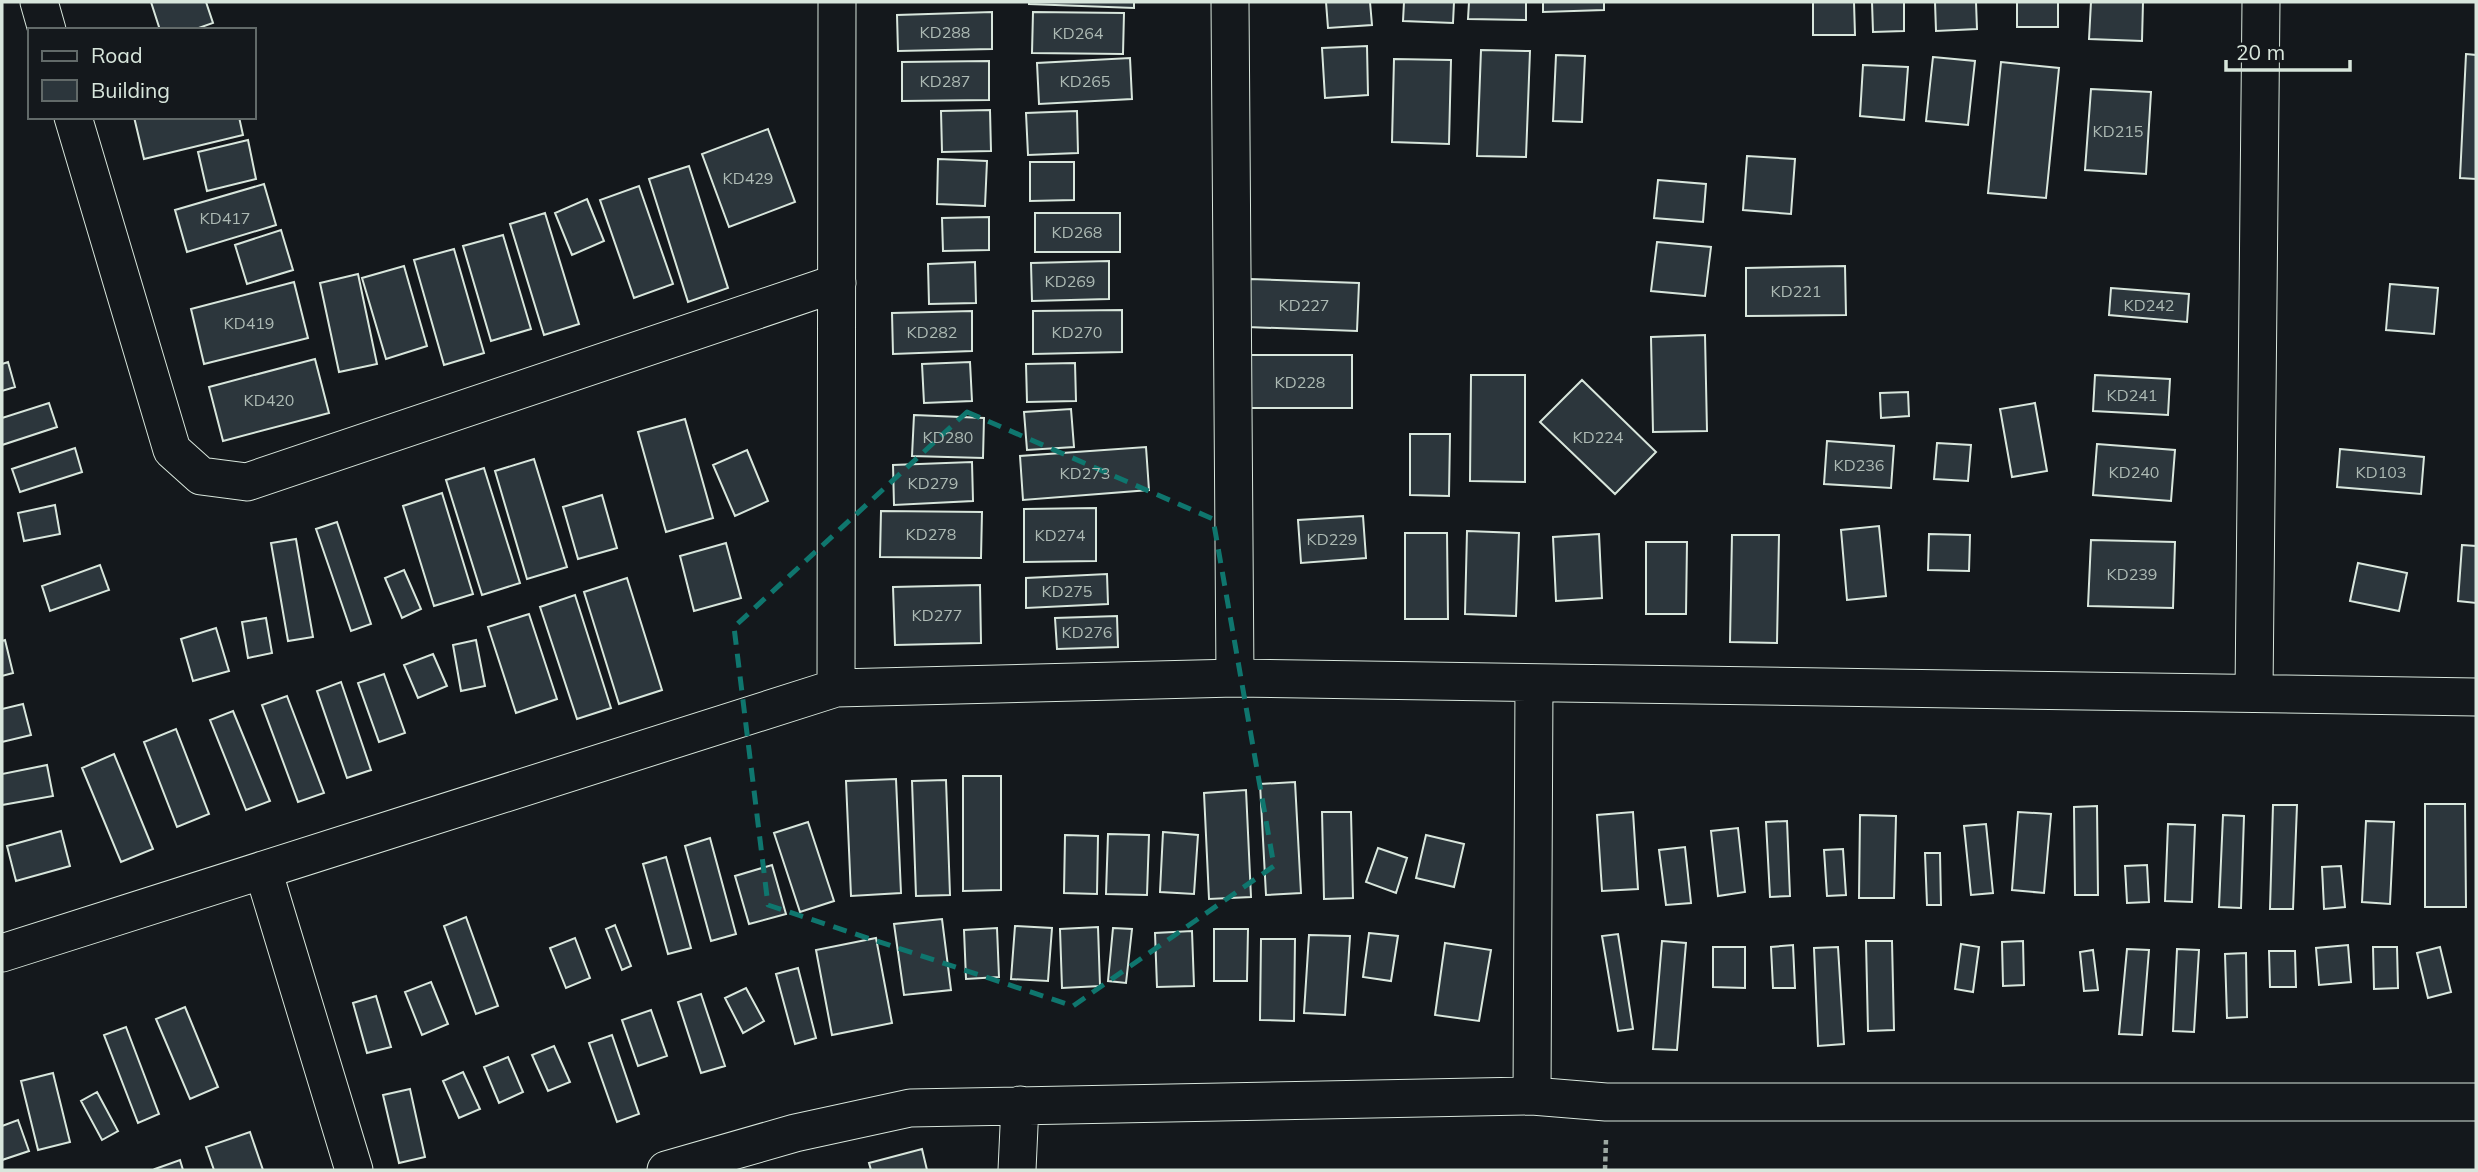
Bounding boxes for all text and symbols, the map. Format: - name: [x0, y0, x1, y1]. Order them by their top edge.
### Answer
- house number: KD288: [920, 22, 970, 42]
- house number: KD264: [1053, 23, 1104, 43]
- legend: [28, 28, 256, 119]
- scale bar: [2226, 28, 2350, 72]
- text: 20 m: [2236, 39, 2285, 65]
- text: Road: [91, 42, 142, 68]
- house number: KD287: [920, 71, 970, 91]
- house number: KD265: [1060, 71, 1110, 91]
- text: Building: [91, 77, 170, 103]
- house number: KD215: [2093, 121, 2143, 141]
- house number: KD429: [723, 168, 773, 188]
- house number: KD417: [200, 208, 250, 228]
- house number: KD268: [1052, 222, 1102, 242]
- house number: KD269: [1045, 271, 1095, 291]
- house number: KD221: [1771, 281, 1821, 301]
- house number: KD227: [1279, 295, 1329, 315]
- house number: KD242: [2124, 295, 2174, 315]
- house number: KD419: [224, 313, 274, 333]
- house number: KD282: [907, 322, 957, 342]
- house number: KD270: [1052, 322, 1102, 342]
- house number: KD228: [1275, 372, 1325, 392]
- house number: KD241: [2107, 385, 2157, 405]
- house number: KD420: [244, 390, 294, 410]
- house number: KD280: [923, 427, 973, 447]
- house number: KD224: [1573, 427, 1624, 447]
- house number: KD236: [1834, 455, 1884, 475]
- house number: KD240: [2109, 462, 2159, 482]
- house number: KD103: [2356, 462, 2406, 482]
- house number: KD273: [1060, 463, 1110, 483]
- house number: KD279: [908, 473, 958, 493]
- house number: KD278: [906, 524, 956, 544]
- house number: KD274: [1035, 525, 1086, 545]
- house number: KD229: [1307, 529, 1357, 549]
- house number: KD239: [2107, 564, 2157, 584]
- house number: KD275: [1042, 581, 1092, 601]
- house number: KD277: [912, 605, 962, 625]
- house number: KD276: [1062, 622, 1112, 642]

